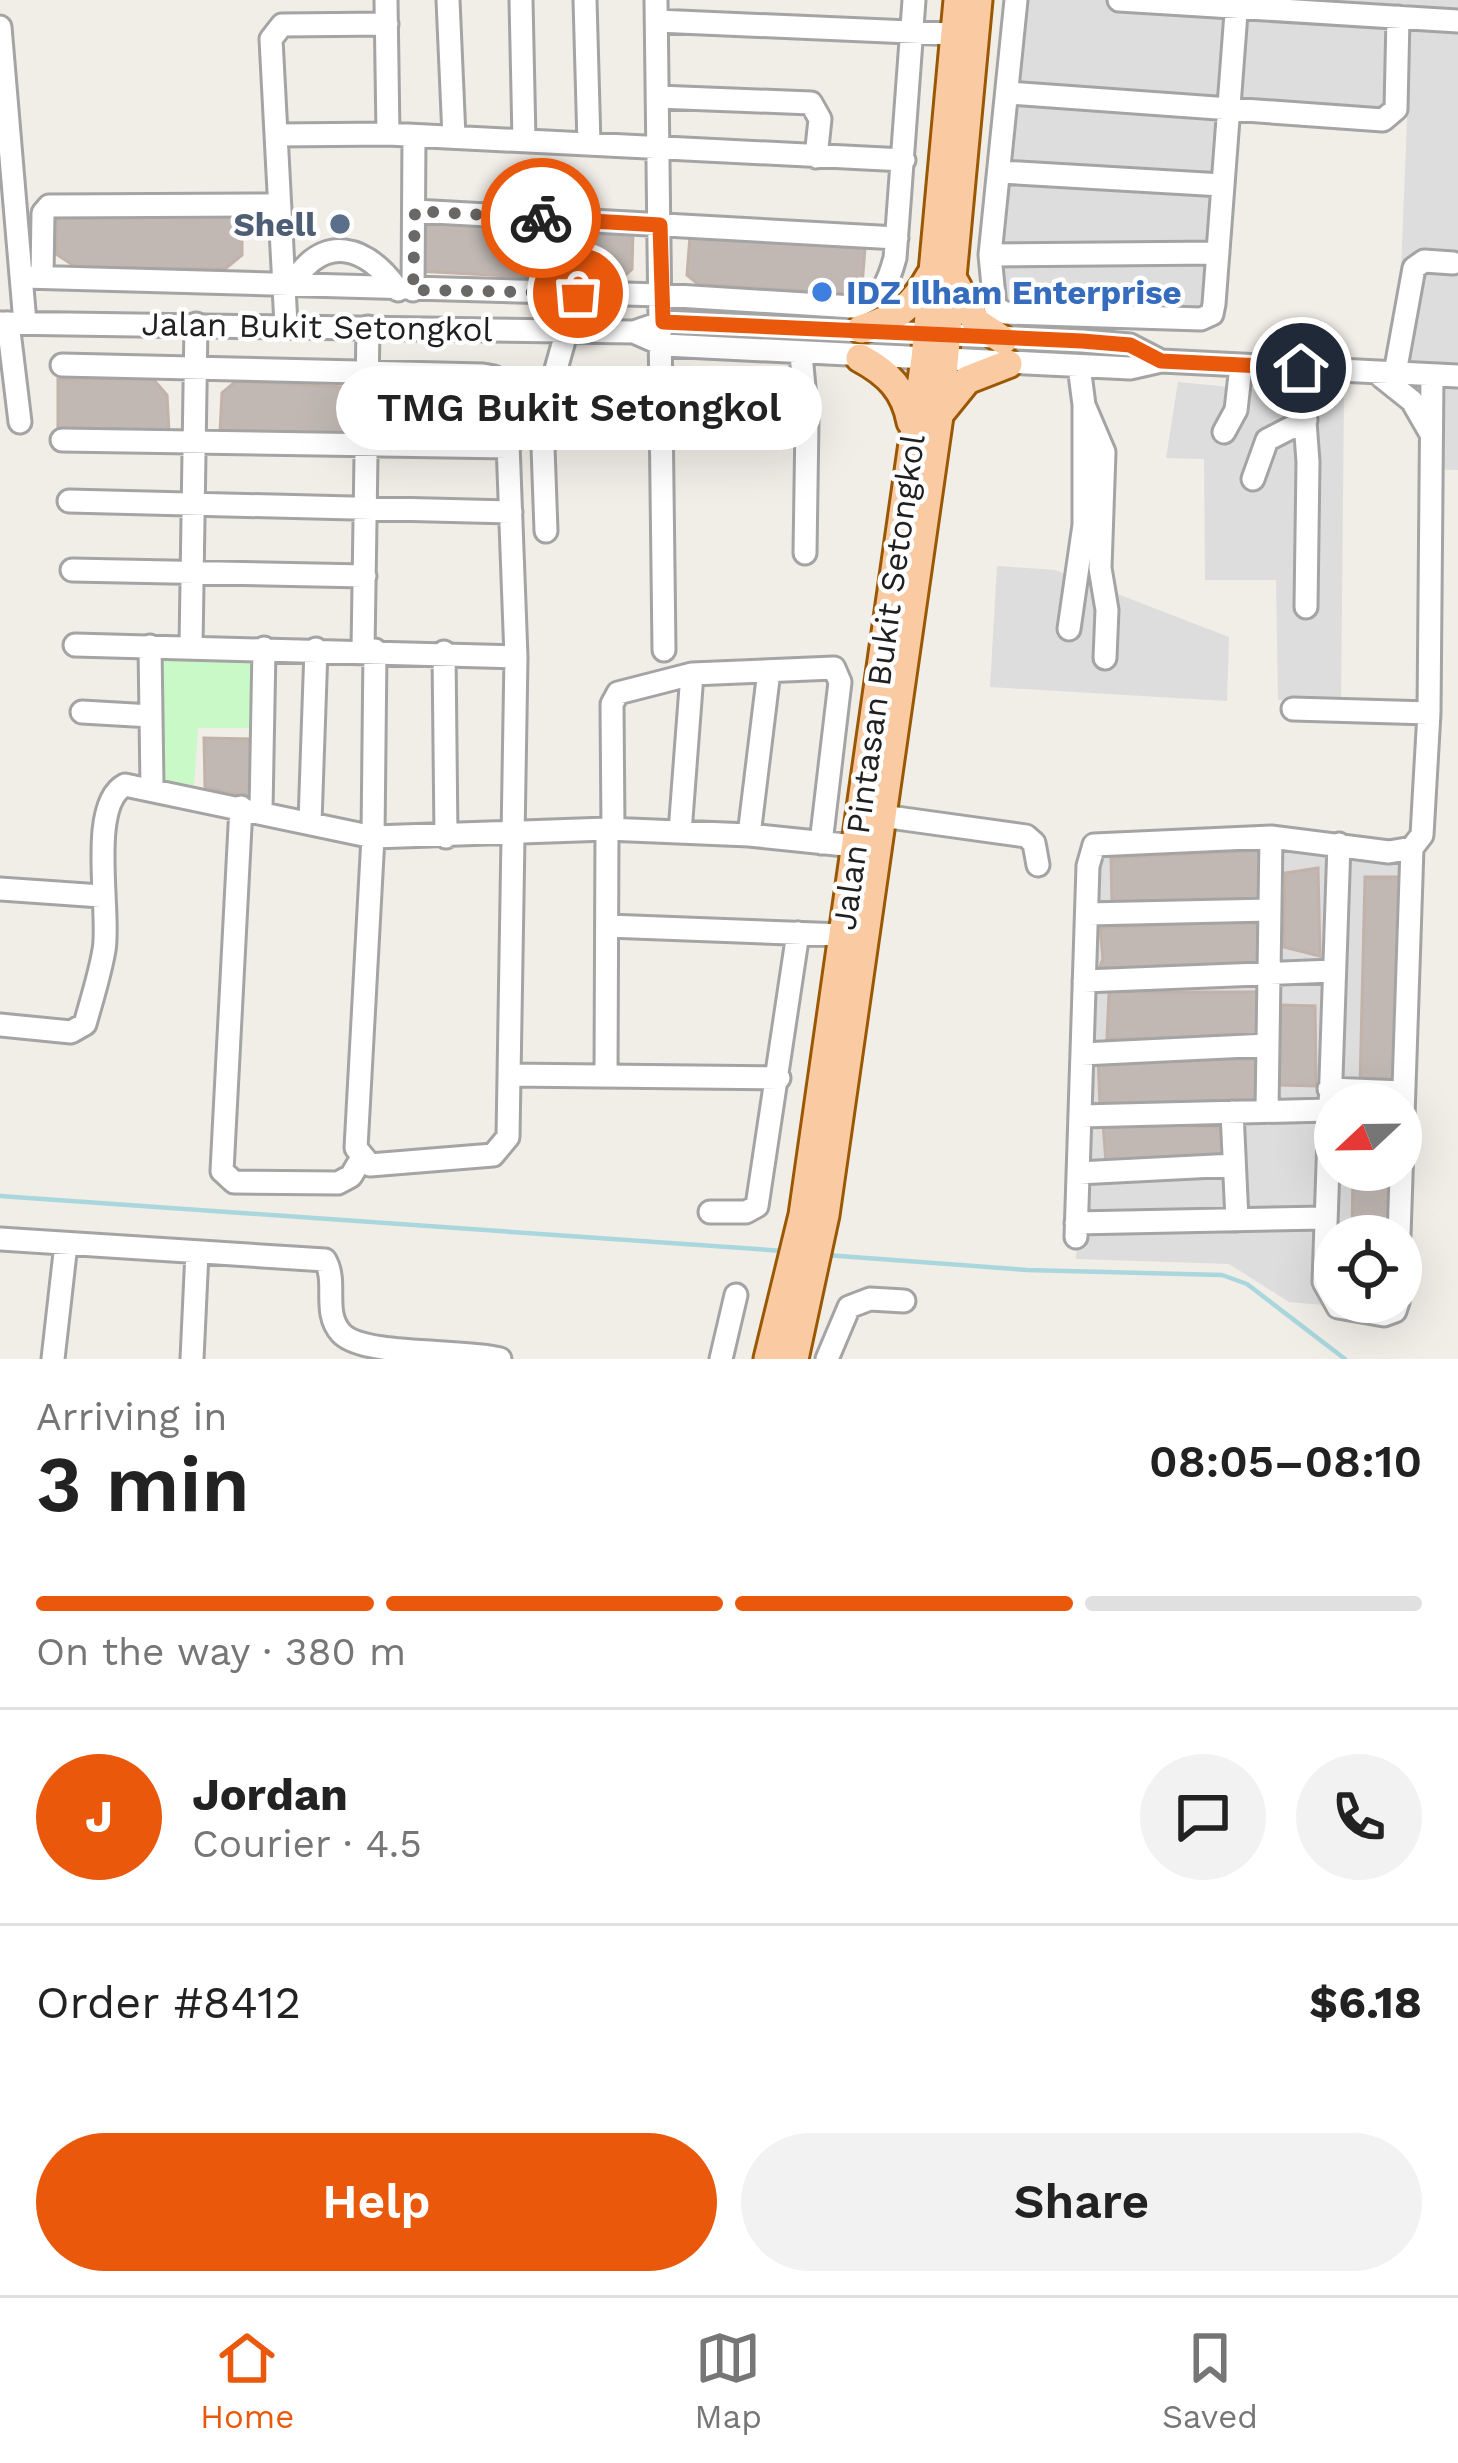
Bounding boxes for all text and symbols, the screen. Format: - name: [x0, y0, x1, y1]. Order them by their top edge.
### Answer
- courier: [481, 158, 601, 278]
- icon: bike: [508, 185, 574, 251]
- place label: Shell: [234, 205, 316, 244]
- marker: Shell: [327, 211, 353, 237]
- pin: [527, 242, 629, 344]
- icon: bag: [545, 260, 611, 326]
- place label: IDZ Ilham Enterprise: [846, 273, 1182, 312]
- marker: IDZ Ilham Enterprise: [809, 279, 835, 305]
- street label: Jalan Bukit Setongkol: [141, 304, 493, 349]
- pin: [1250, 317, 1352, 419]
- icon: home: [1268, 335, 1334, 401]
- callout: TMG Bukit Setongkol: [335, 365, 821, 449]
- text: TMG Bukit Setongkol: [377, 385, 781, 430]
- street label: Jalan Pintasan Bukit Setongkol: [824, 432, 933, 933]
- north arrow: [1314, 1083, 1422, 1191]
- map controls: [1314, 1083, 1422, 1323]
- button: locate: [1314, 1215, 1422, 1323]
- text: Arriving in: [36, 1394, 227, 1439]
- text: 08:05–08:10: [1149, 1435, 1422, 1488]
- text: 3 min: [36, 1438, 250, 1530]
- text: On the way · 380 m: [36, 1629, 406, 1674]
- button: chat: [1140, 1754, 1266, 1880]
- button: phone: [1296, 1754, 1422, 1880]
- text: Jordan: [192, 1768, 348, 1821]
- text: J: [85, 1790, 113, 1843]
- text: Courier · 4.5: [192, 1821, 422, 1866]
- text: Order #8412: [36, 1976, 301, 2029]
- text: $6.18: [1309, 1976, 1422, 2029]
- button: Help: [36, 2133, 717, 2271]
- button: Share: [741, 2133, 1422, 2271]
- tab: Home: [200, 2325, 294, 2436]
- tab: Map: [695, 2325, 762, 2436]
- tab: Saved: [1162, 2325, 1258, 2436]

